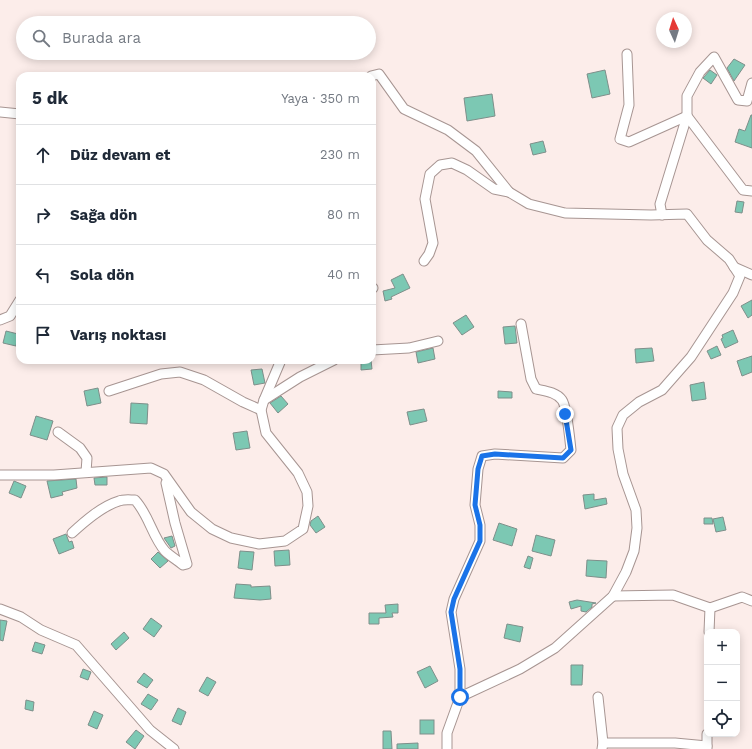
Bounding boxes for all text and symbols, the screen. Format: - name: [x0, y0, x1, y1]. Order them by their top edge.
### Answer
- north arrow: [656, 12, 692, 48]
- search box: [16, 16, 376, 60]
- icon: search: [30, 27, 52, 49]
- text: Burada ara: [62, 29, 141, 47]
- text: 5 dk: [32, 88, 68, 108]
- text: Yaya · 350 m: [281, 91, 360, 106]
- icon: ahead: [32, 144, 54, 166]
- text: Düz devam et: [70, 146, 170, 164]
- text: 230 m: [320, 147, 360, 162]
- icon: right: [32, 204, 54, 226]
- text: Sağa dön: [70, 206, 137, 224]
- text: 80 m: [327, 207, 360, 222]
- icon: left: [32, 264, 54, 286]
- text: Sola dön: [70, 266, 134, 284]
- text: 40 m: [327, 267, 360, 282]
- icon: arrive: [32, 324, 54, 346]
- text: Varış noktası: [70, 326, 167, 344]
- route end: [556, 405, 574, 423]
- map controls: [704, 629, 740, 737]
- button: +: [704, 629, 740, 665]
- button: −: [704, 665, 740, 701]
- route start: [451, 688, 469, 706]
- button: locate: [704, 701, 740, 737]

